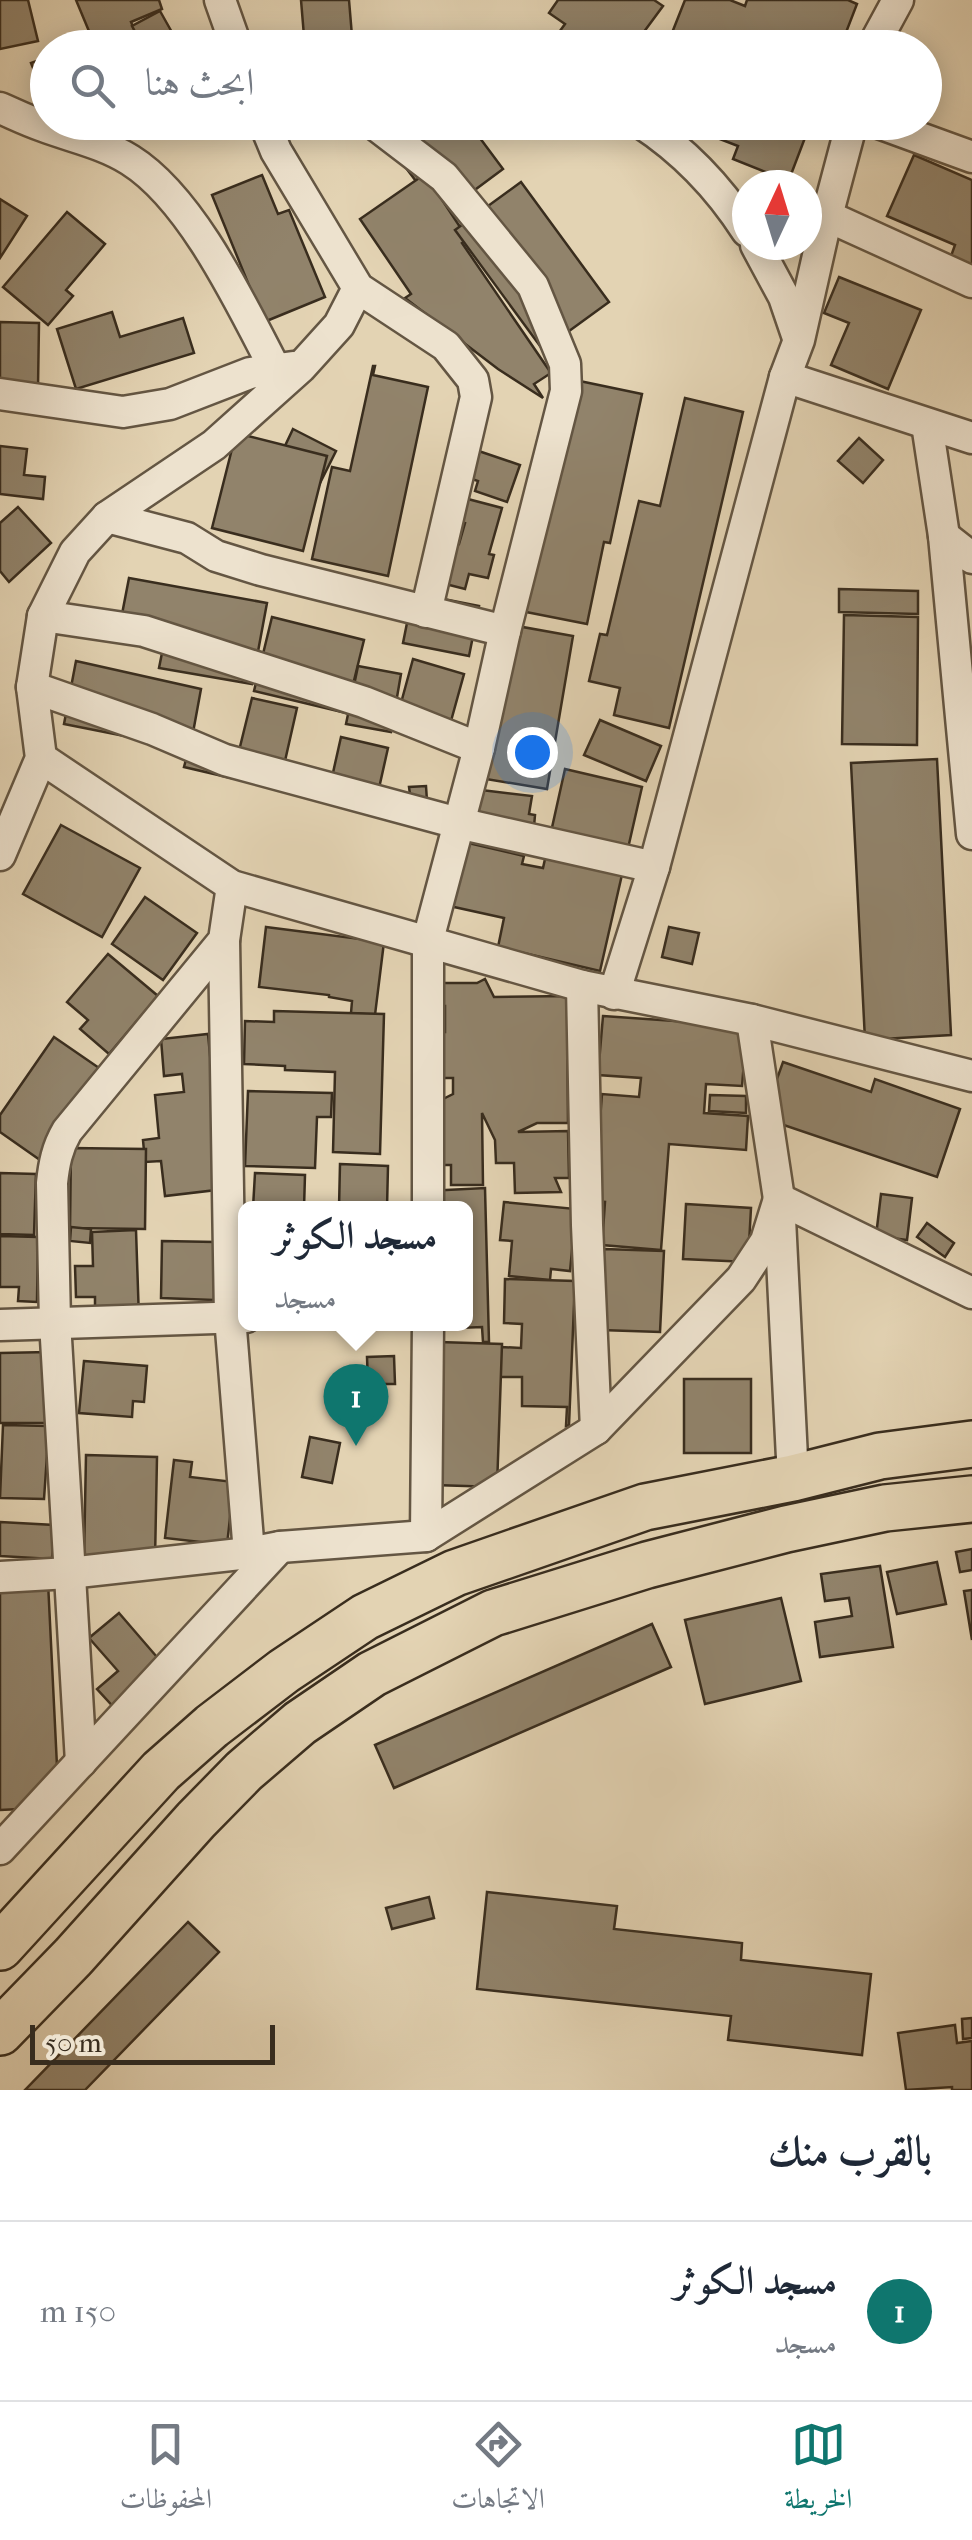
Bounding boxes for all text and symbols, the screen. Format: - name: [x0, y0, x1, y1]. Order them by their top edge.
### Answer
- search box: [30, 30, 942, 140]
- icon: search: [65, 58, 120, 113]
- text: ابحث هنا: [145, 60, 255, 105]
- north arrow: [732, 170, 822, 260]
- your location: [507, 727, 558, 778]
- popup: [238, 1201, 473, 1331]
- text: مسجد الكوثر: [274, 1213, 437, 1258]
- text: مسجد: [274, 1279, 337, 1316]
- pin: 1: [324, 1364, 388, 1446]
- scale bar: [30, 2020, 275, 2064]
- text: 50 m: [45, 2026, 102, 2059]
- text: بالقرب منك: [768, 2127, 932, 2176]
- text: مسجد الكوثر: [674, 2258, 837, 2303]
- text: 150 m: [40, 2293, 116, 2330]
- text: 1: [894, 2293, 905, 2330]
- text: مسجد: [774, 2324, 837, 2361]
- tab: المحفوظات: [120, 2417, 212, 2526]
- tab: الاتجاهات: [451, 2417, 545, 2526]
- tab: الخريطة: [784, 2417, 852, 2526]

